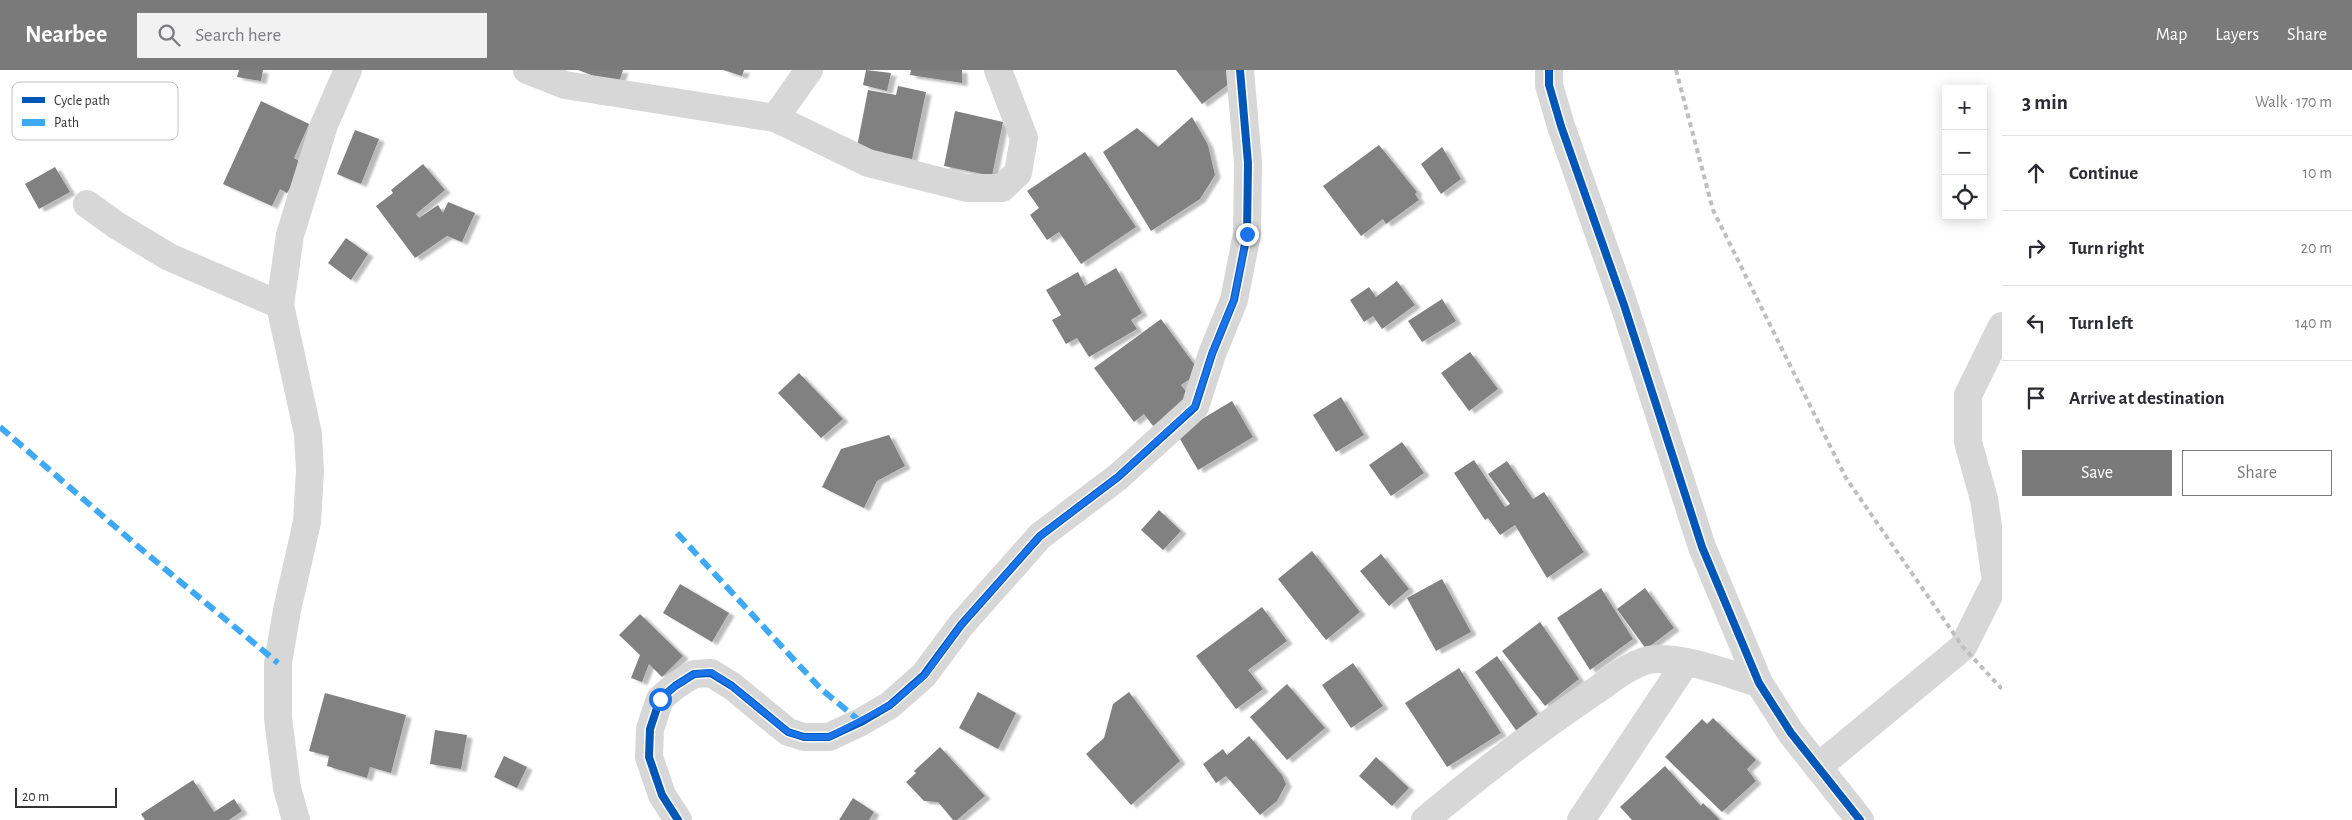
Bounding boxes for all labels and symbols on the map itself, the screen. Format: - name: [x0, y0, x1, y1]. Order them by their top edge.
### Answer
- legend: [12, 82, 178, 140]
- text: Cycle path: [54, 94, 110, 108]
- text: Path: [54, 116, 79, 130]
- route end: [1236, 223, 1259, 246]
- route start: [649, 688, 672, 711]
- scale bar: [15, 785, 118, 808]

